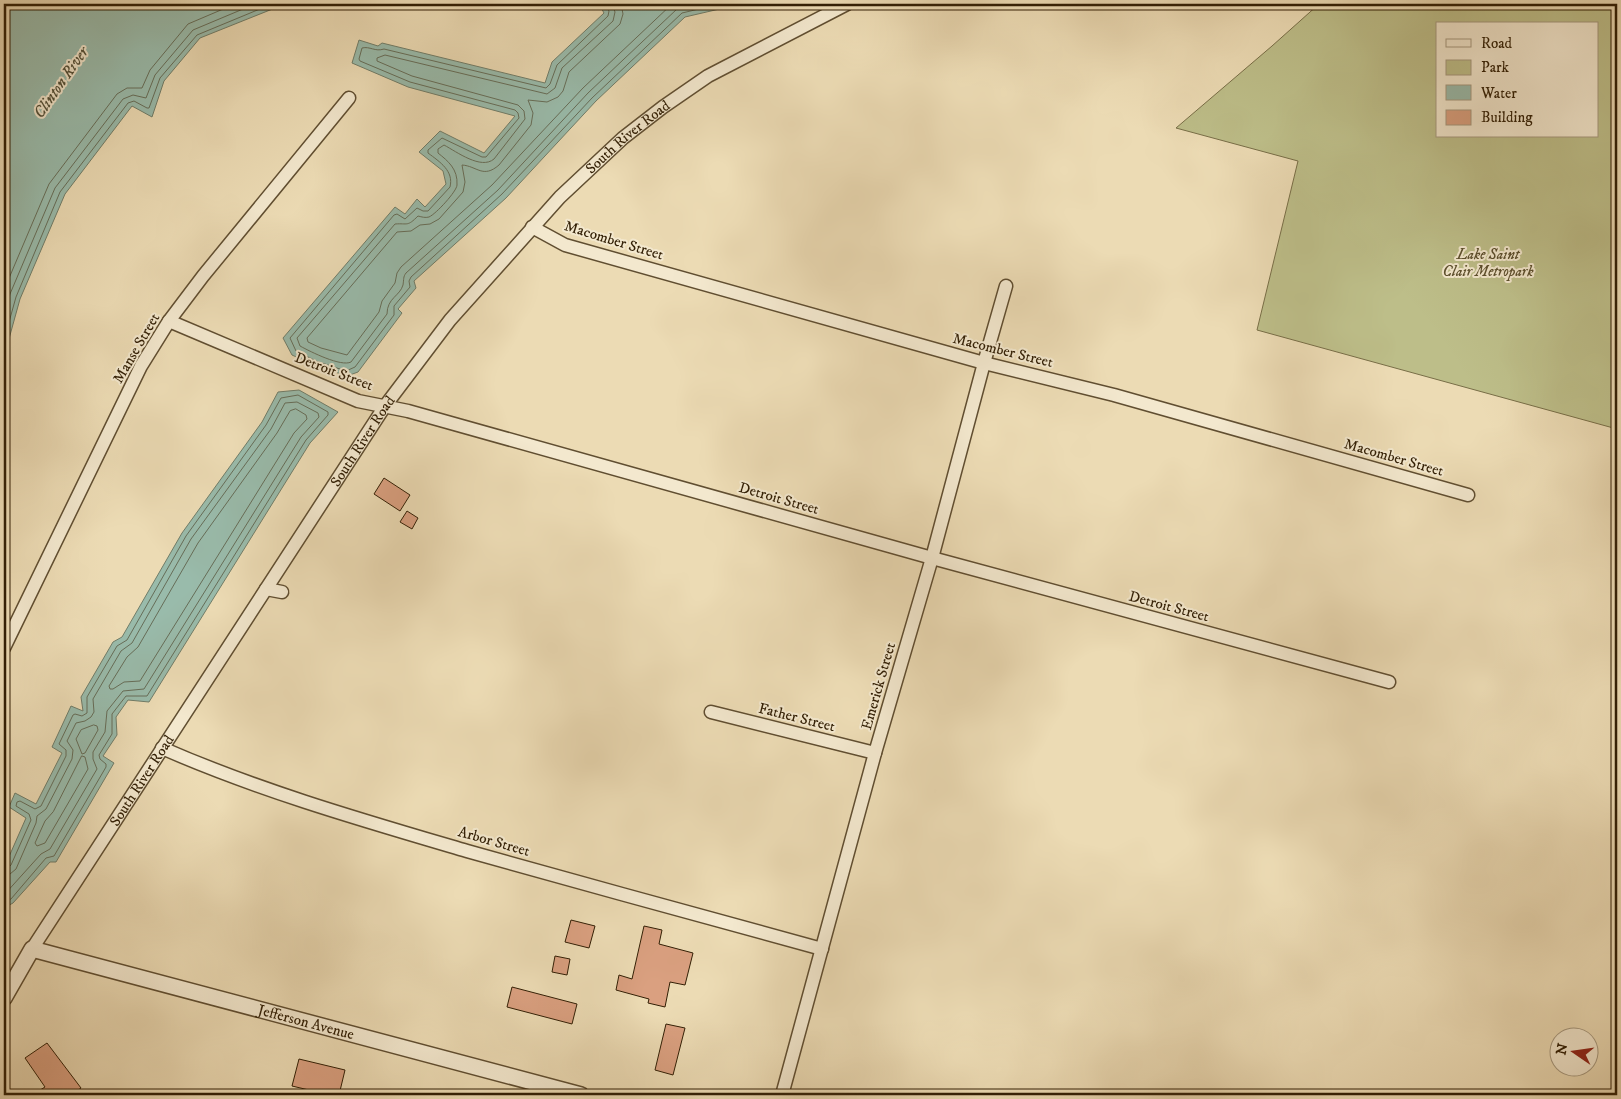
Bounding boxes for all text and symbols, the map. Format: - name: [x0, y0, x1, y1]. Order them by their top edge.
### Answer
- legend: [1436, 22, 1598, 138]
- text: Road: [1481, 34, 1513, 53]
- water label: Clinton River: [29, 42, 94, 122]
- text: Park: [1481, 58, 1510, 77]
- text: Water: [1480, 84, 1517, 103]
- street label: South River Road: [582, 96, 674, 178]
- text: Building: [1481, 108, 1533, 127]
- street label: Macomber Street: [562, 216, 666, 265]
- park label: Lake Saint Clair Metropark: [1443, 245, 1534, 281]
- street label: Manse Street: [109, 310, 164, 387]
- street label: Macomber Street: [951, 329, 1055, 372]
- street label: Detroit Street: [292, 348, 376, 395]
- street label: South River Road: [326, 392, 400, 490]
- street label: Macomber Street: [1342, 434, 1446, 481]
- street label: Detroit Street: [737, 478, 821, 519]
- street label: Detroit Street: [1127, 587, 1211, 626]
- street label: Emerick Street: [857, 640, 900, 732]
- street label: Father Street: [757, 699, 837, 736]
- street label: South River Road: [105, 731, 179, 830]
- street label: Arbor Street: [456, 822, 532, 861]
- street label: Jefferson Avenue: [254, 1000, 356, 1044]
- north arrow: [1548, 1026, 1598, 1076]
- text: N: [1552, 1041, 1572, 1057]

